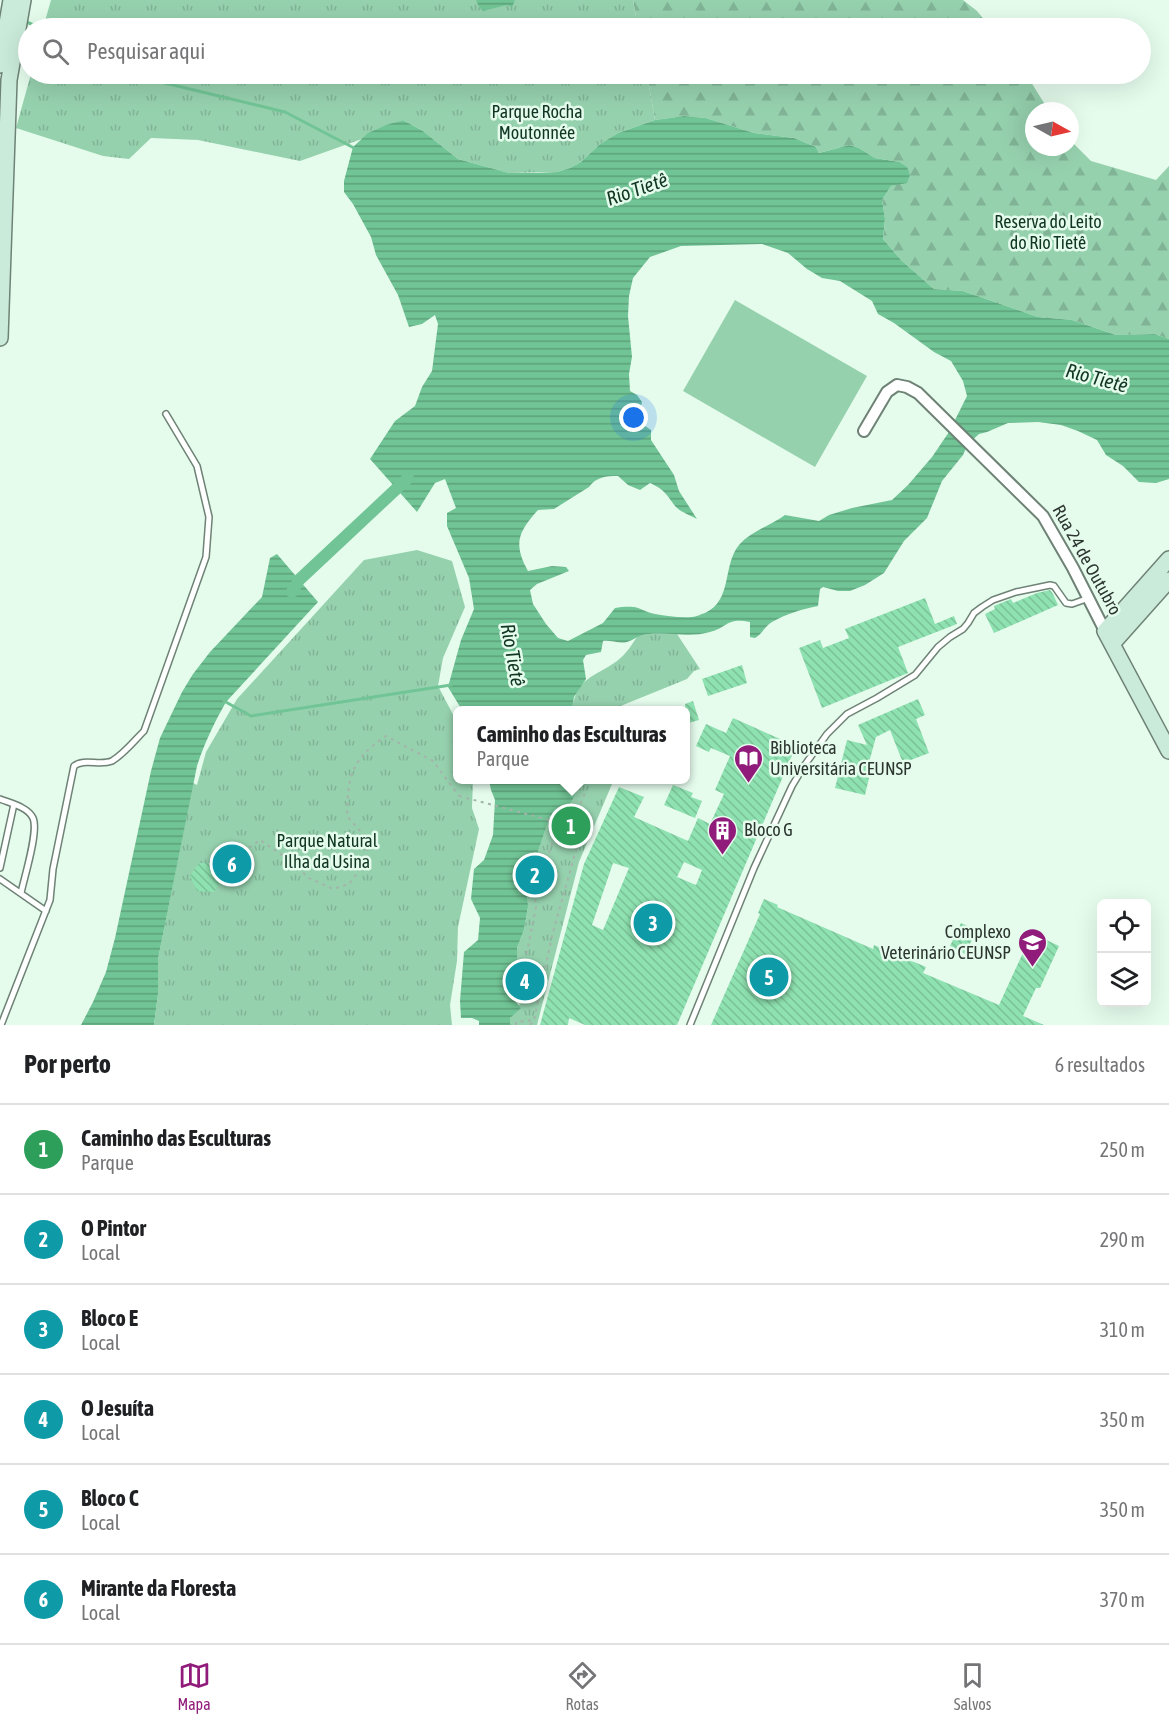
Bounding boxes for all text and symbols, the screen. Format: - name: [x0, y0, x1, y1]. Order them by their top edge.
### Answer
- search box: [18, 18, 1151, 84]
- icon: search: [39, 35, 72, 68]
- text: Pesquisar aqui: [87, 38, 205, 64]
- park label: Parque Rocha Moutonnée: [491, 101, 583, 143]
- north arrow: [1025, 102, 1079, 156]
- water label: Rio Tietê: [603, 167, 671, 210]
- park label: Reserva do Leito do Rio Tietê: [994, 211, 1102, 253]
- water label: Rio Tietê: [1064, 358, 1131, 397]
- your location: [619, 403, 648, 432]
- street label: Rua 24 de Outubro: [1049, 501, 1126, 618]
- water label: Rio Tietê: [497, 622, 530, 688]
- popup: [453, 706, 690, 784]
- text: Caminho das Esculturas: [477, 721, 666, 747]
- place label: Biblioteca Universitária CEUNSP: [770, 737, 912, 779]
- library icon: Biblioteca Universitária CEUNSP: [733, 742, 765, 784]
- text: Parque: [477, 747, 529, 770]
- pin: 1: [552, 804, 590, 848]
- building icon: Bloco G: [707, 814, 739, 856]
- place label: Bloco G: [744, 819, 793, 840]
- park label: Parque Natural Ilha da Usina: [277, 830, 378, 872]
- pin: 6: [212, 842, 252, 886]
- pin: 2: [516, 852, 554, 898]
- map controls: [1097, 899, 1151, 1007]
- button: locate: [1097, 899, 1151, 953]
- pin: 3: [634, 900, 672, 946]
- place label: Complexo Veterinário CEUNSP: [881, 921, 1011, 963]
- school or university icon: Complexo Veterinário CEUNSP: [1016, 926, 1048, 968]
- button: layers: [1097, 953, 1151, 1007]
- pin: 5: [750, 954, 788, 1000]
- pin: 4: [506, 958, 544, 1004]
- text: Por perto: [24, 1049, 111, 1079]
- text: 6 resultados: [1055, 1053, 1145, 1076]
- text: Caminho das Esculturas: [81, 1125, 271, 1151]
- text: 1: [39, 1138, 48, 1161]
- text: 250 m: [1100, 1138, 1145, 1161]
- text: Parque: [81, 1151, 134, 1174]
- text: O Pintor: [81, 1215, 146, 1241]
- text: 2: [39, 1228, 48, 1251]
- text: 290 m: [1100, 1228, 1145, 1251]
- text: Local: [81, 1241, 120, 1264]
- text: Bloco E: [81, 1305, 138, 1331]
- text: 3: [39, 1318, 48, 1341]
- text: 310 m: [1100, 1318, 1145, 1341]
- text: Local: [81, 1331, 120, 1354]
- text: O Jesuíta: [81, 1395, 154, 1421]
- text: 4: [39, 1408, 48, 1431]
- text: 350 m: [1100, 1408, 1145, 1431]
- text: Local: [81, 1421, 120, 1444]
- text: Bloco C: [81, 1485, 139, 1511]
- text: 5: [39, 1498, 48, 1521]
- text: 350 m: [1100, 1498, 1145, 1521]
- text: Local: [81, 1511, 120, 1534]
- text: Mirante da Floresta: [81, 1575, 236, 1601]
- text: 6: [39, 1588, 48, 1611]
- text: 370 m: [1100, 1588, 1145, 1611]
- text: Local: [81, 1601, 120, 1624]
- tab: Mapa: [177, 1659, 211, 1713]
- tab: Rotas: [566, 1659, 599, 1713]
- tab: Salvos: [954, 1659, 992, 1713]

